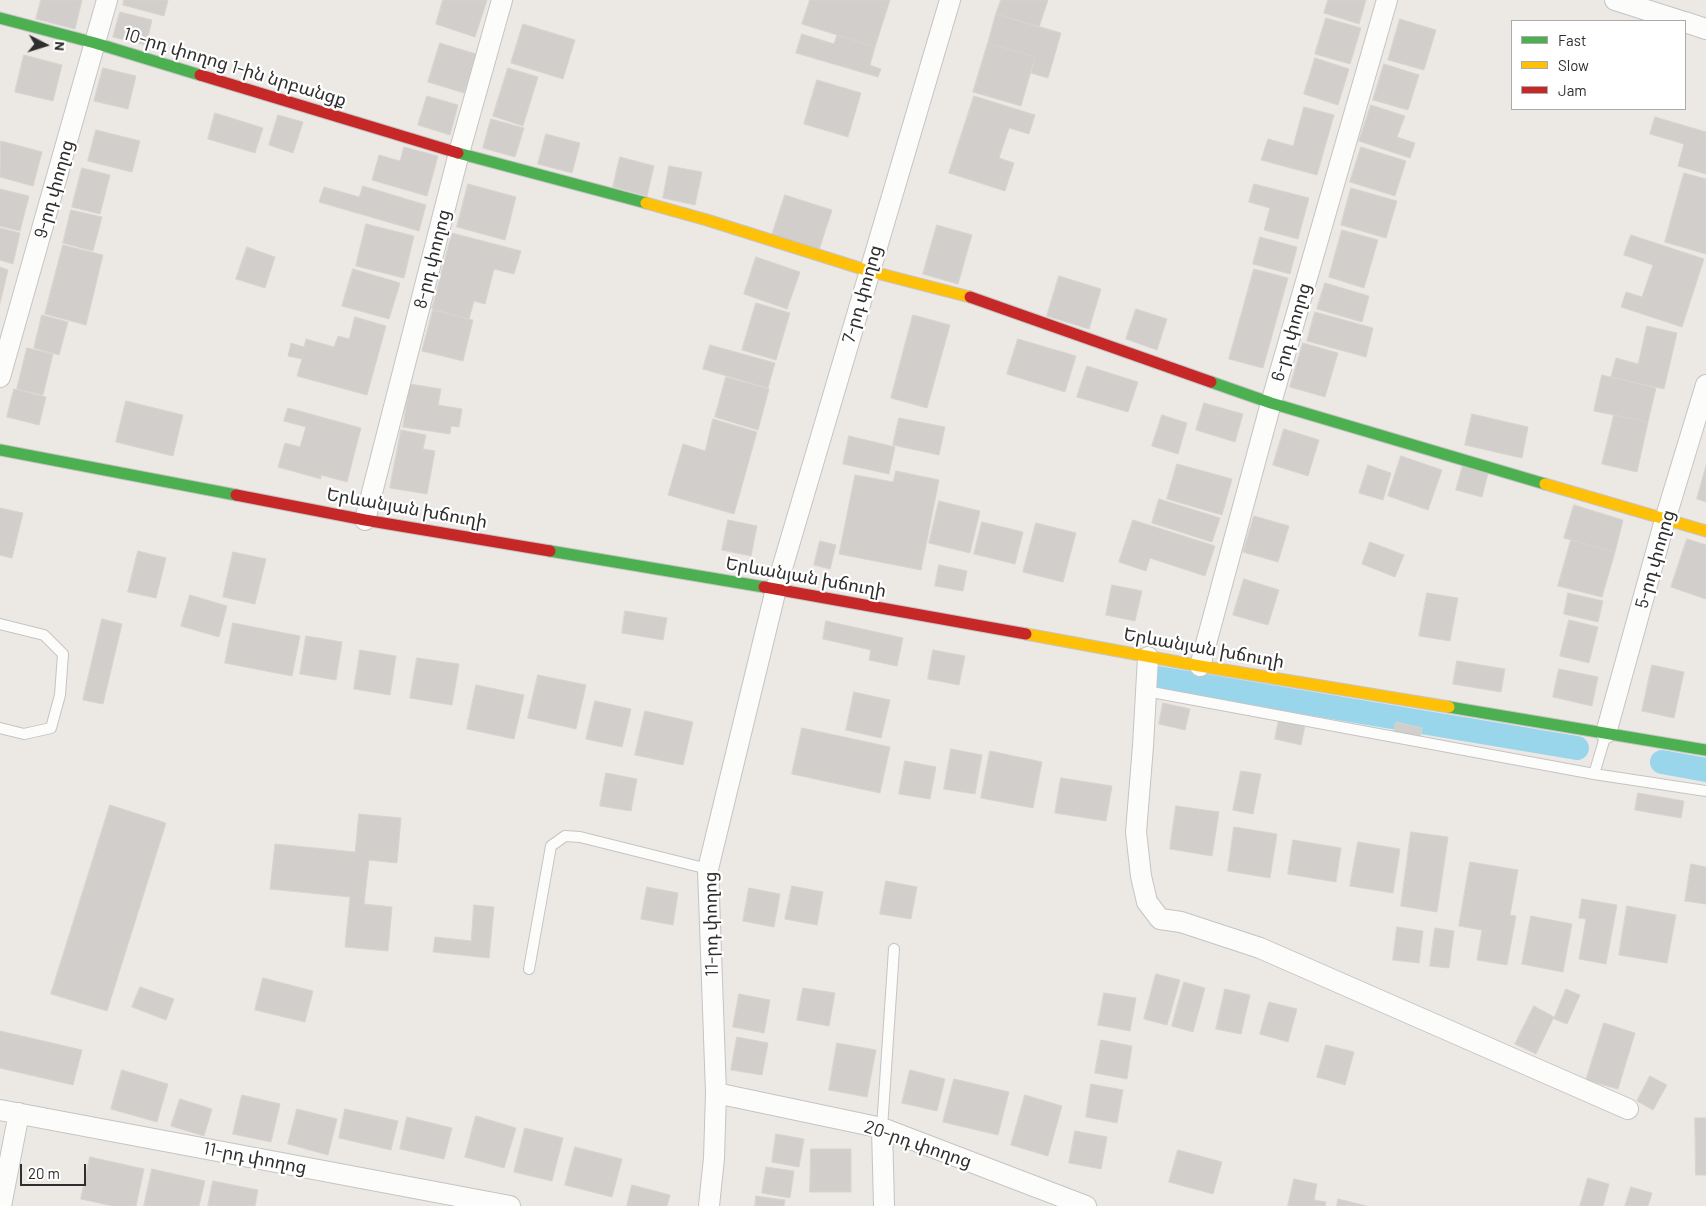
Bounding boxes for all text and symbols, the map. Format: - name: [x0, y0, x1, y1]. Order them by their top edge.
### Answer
- north arrow: [20, 20, 70, 70]
- legend: [1511, 20, 1686, 110]
- street label: 10-րդ փողոց 1-ին նրբանցք: [121, 23, 349, 111]
- text: Fast: [1558, 31, 1586, 49]
- text: N: [52, 41, 69, 52]
- text: Slow: [1558, 56, 1589, 74]
- text: Jam: [1558, 81, 1587, 99]
- street label: 9-րդ փողոց: [30, 137, 78, 241]
- street label: 8-րդ փողոց: [409, 207, 455, 311]
- street label: 7-րդ փողոց: [838, 243, 886, 345]
- street label: 6-րդ փողոց: [1267, 280, 1315, 384]
- street label: Երևանյան խճուղի: [325, 483, 489, 533]
- street label: 5-րդ փողոց: [1631, 507, 1679, 611]
- street label: Երևանյան խճուղի: [724, 552, 888, 602]
- street label: Երևանյան խճուղի: [1122, 623, 1286, 673]
- street label: 11-րդ փողոց: [699, 871, 723, 977]
- street label: 20-րդ փողոց: [861, 1116, 975, 1172]
- street label: 11-րդ փողոց: [201, 1137, 309, 1179]
- scale bar: [22, 1154, 89, 1186]
- text: 20 m: [28, 1164, 60, 1182]

